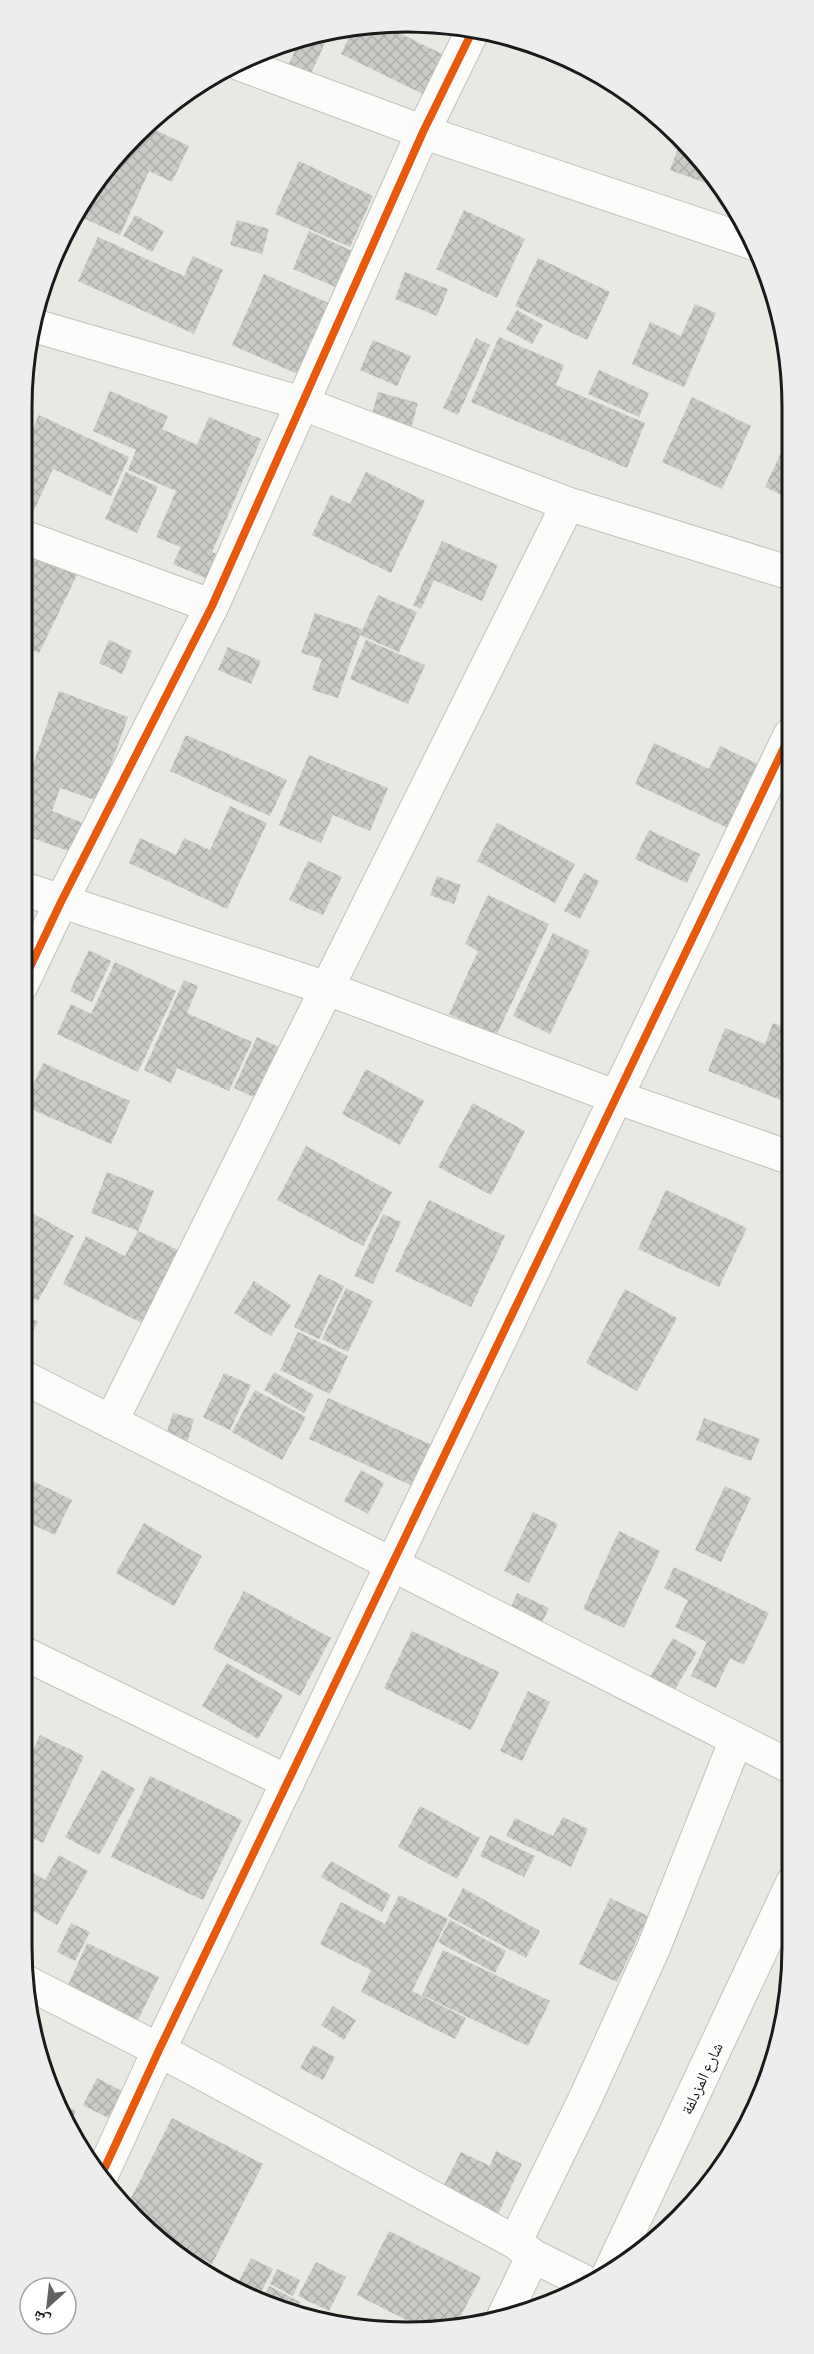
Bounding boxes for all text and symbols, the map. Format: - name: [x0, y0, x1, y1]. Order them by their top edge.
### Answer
- street label: شارع المزدلفة: [676, 2039, 728, 2118]
- north arrow: [18, 2276, 78, 2336]
- text: ش: [29, 2307, 53, 2332]

